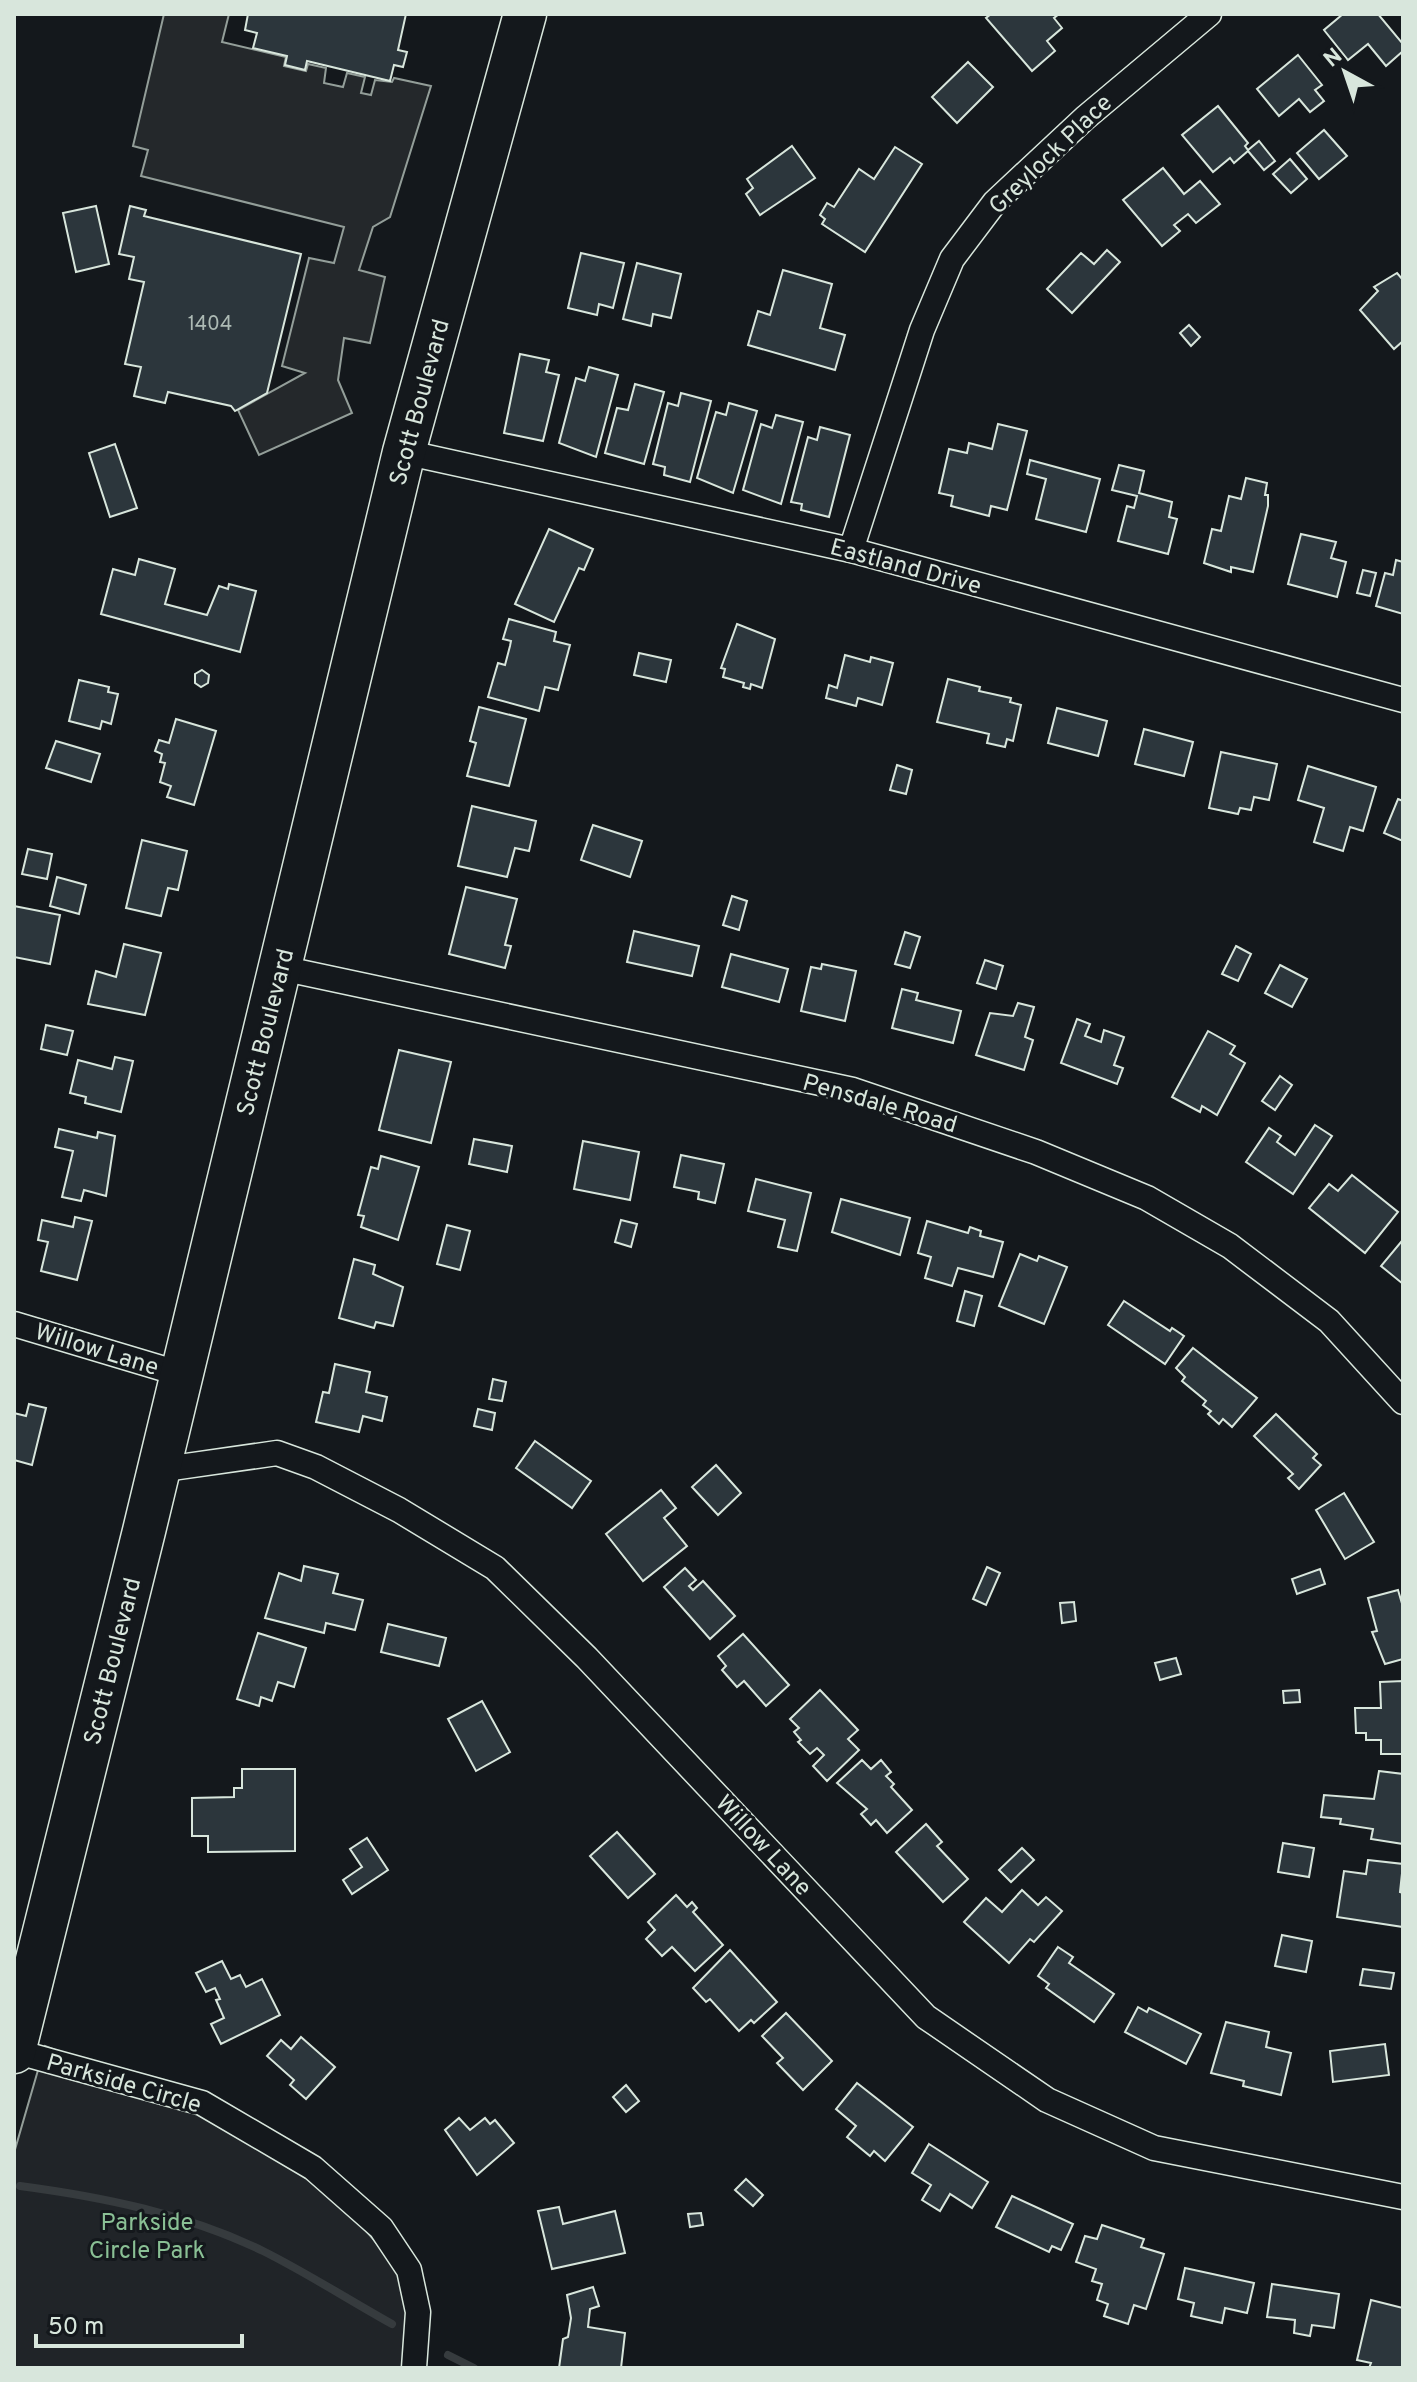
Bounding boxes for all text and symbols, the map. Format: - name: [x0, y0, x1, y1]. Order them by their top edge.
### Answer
- north arrow: [1305, 32, 1385, 112]
- text: N: [1319, 43, 1348, 74]
- street label: Greylock Place: [983, 89, 1119, 222]
- house number: 1404: [188, 312, 232, 338]
- street label: Scott Boulevard: [384, 316, 458, 489]
- street label: Eastland Drive: [826, 533, 985, 603]
- street label: Scott Boulevard: [232, 946, 302, 1119]
- street label: Pensdale Road: [799, 1069, 960, 1141]
- street label: Willow Lane: [31, 1318, 162, 1384]
- street label: Scott Boulevard: [79, 1575, 149, 1748]
- street label: Willow Lane: [708, 1789, 817, 1903]
- street label: Parkside Circle: [42, 2048, 204, 2121]
- park label: Parkside Circle Park: [89, 2209, 205, 2267]
- scale bar: [36, 2298, 242, 2348]
- text: 50 m: [48, 2313, 104, 2343]

